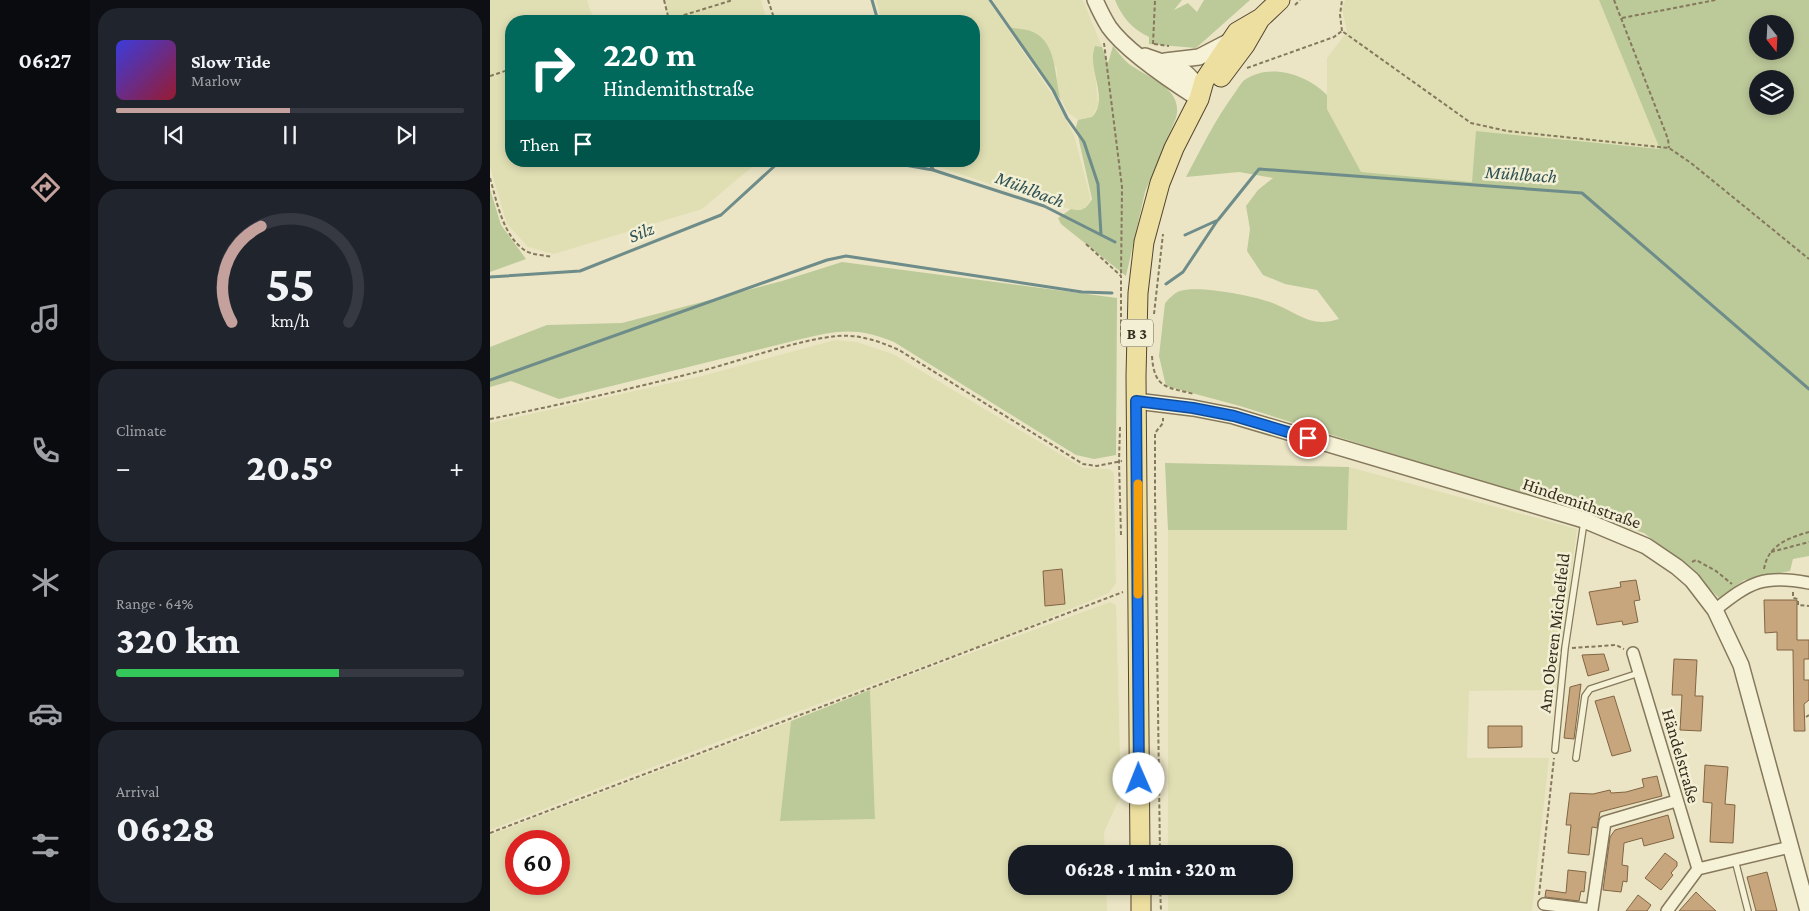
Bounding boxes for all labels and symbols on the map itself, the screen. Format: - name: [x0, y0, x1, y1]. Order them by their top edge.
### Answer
- north arrow: [1749, 15, 1794, 60]
- water label: Mühlbach: [1483, 161, 1558, 187]
- water label: Mühlbach: [992, 166, 1067, 212]
- water label: Silz: [625, 217, 658, 247]
- road number: B 3: [1121, 319, 1153, 346]
- pin: [1287, 417, 1329, 459]
- street label: Hindemithstraße: [1520, 473, 1644, 533]
- street label: Am Oberen Michelfeld: [1534, 551, 1574, 714]
- street label: Händelstraße: [1658, 706, 1704, 806]
- position arrow: [1112, 752, 1164, 804]
- speed limit sign: 60: [505, 830, 570, 895]

